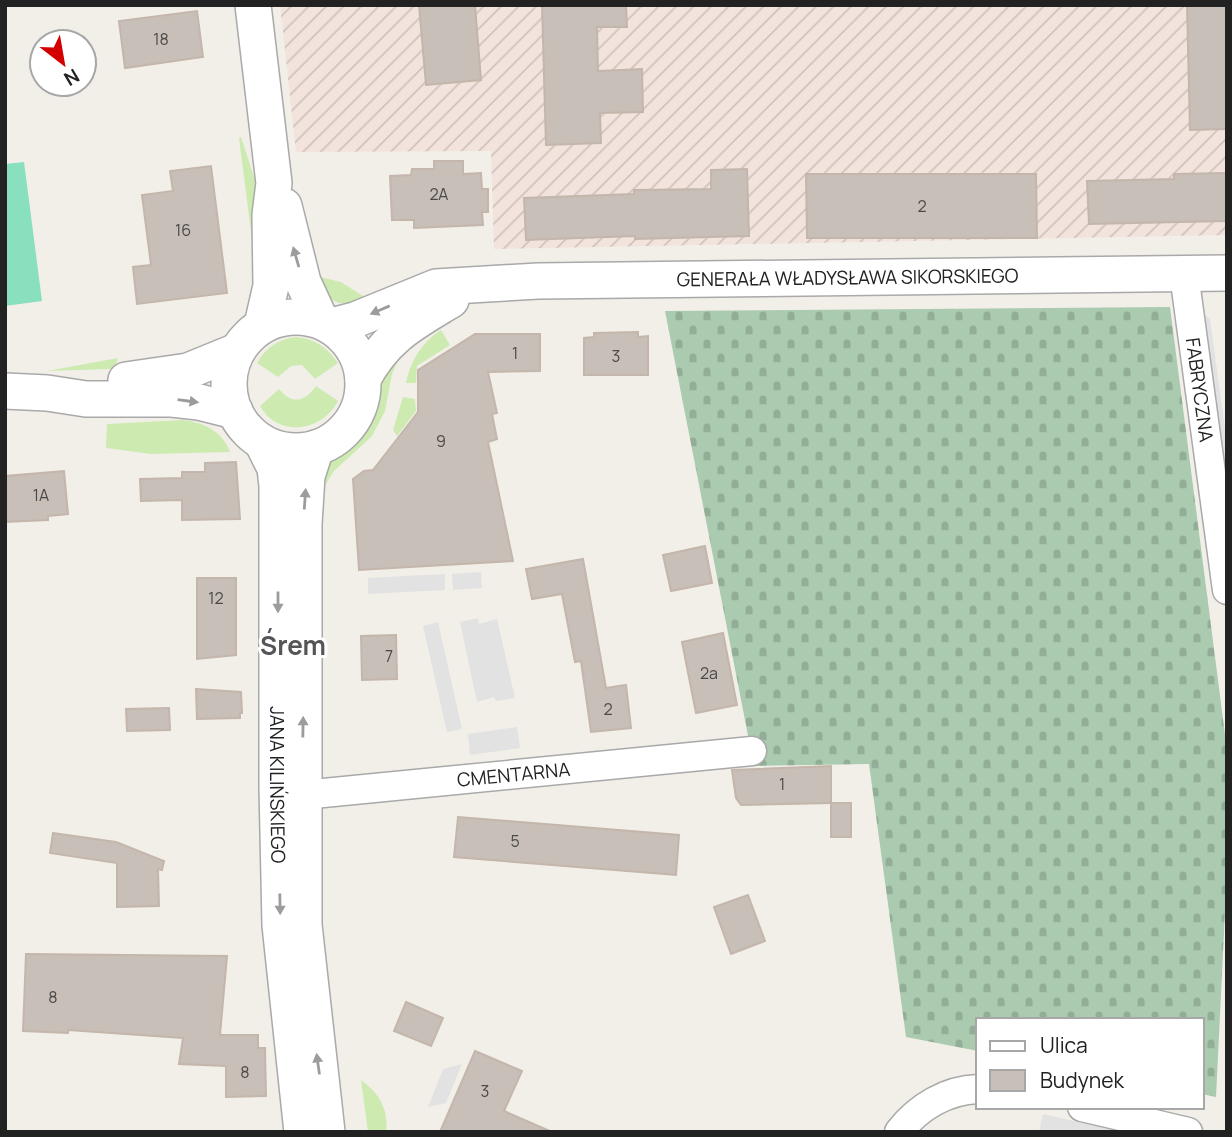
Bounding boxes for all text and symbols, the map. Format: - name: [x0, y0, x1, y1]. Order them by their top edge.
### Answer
- north arrow: [28, 28, 98, 98]
- house number: 18: [153, 28, 169, 50]
- text: N: [59, 63, 84, 92]
- house number: 2A: [430, 183, 448, 205]
- house number: 2: [917, 195, 927, 217]
- house number: 16: [175, 219, 191, 241]
- one-way arrow: [291, 247, 301, 268]
- street label: GENERAŁA WŁADYSŁAWA SIKORSKIEGO: [677, 262, 1019, 292]
- one-way arrow: [369, 305, 390, 316]
- street label: FABRYCZNA: [1180, 336, 1220, 444]
- house number: 1: [512, 342, 518, 364]
- house number: 3: [612, 345, 620, 367]
- one-way arrow: [177, 396, 199, 407]
- house number: 9: [436, 430, 446, 452]
- house number: 1A: [33, 484, 49, 506]
- one-way arrow: [300, 488, 311, 510]
- house number: 12: [208, 587, 224, 609]
- one-way arrow: [272, 591, 284, 613]
- district label: Śrem: [260, 627, 326, 663]
- house number: 7: [385, 645, 393, 667]
- house number: 2a: [700, 662, 718, 684]
- house number: 2: [603, 698, 613, 720]
- street label: JANA KILIŃSKIEGO: [264, 706, 292, 864]
- one-way arrow: [298, 716, 309, 738]
- street label: CMENTARNA: [456, 756, 571, 793]
- house number: 1: [779, 773, 785, 795]
- house number: 5: [510, 830, 520, 852]
- one-way arrow: [274, 893, 285, 915]
- house number: 8: [48, 986, 58, 1008]
- legend: [976, 1018, 1204, 1109]
- text: Ulica: [1040, 1031, 1088, 1059]
- one-way arrow: [313, 1053, 324, 1075]
- house number: 8: [240, 1061, 250, 1083]
- text: Budynek: [1040, 1066, 1125, 1094]
- house number: 3: [481, 1080, 489, 1102]

